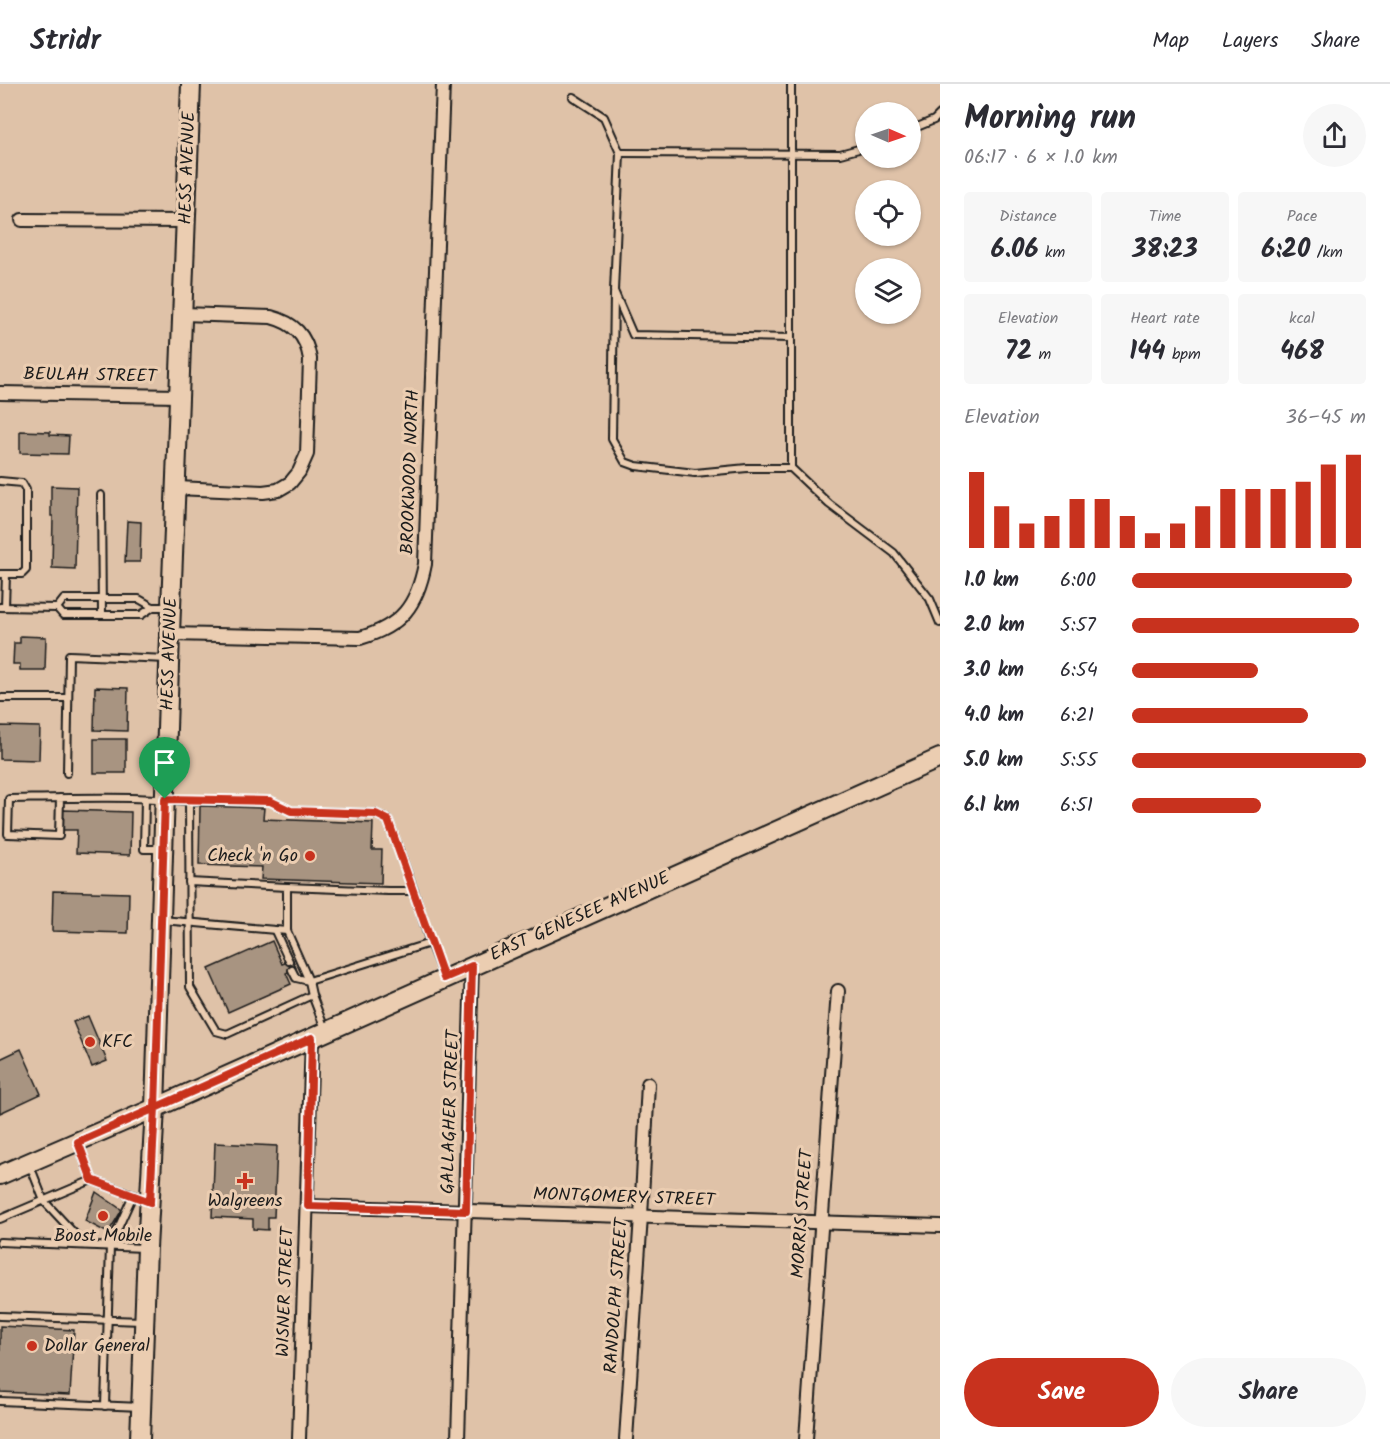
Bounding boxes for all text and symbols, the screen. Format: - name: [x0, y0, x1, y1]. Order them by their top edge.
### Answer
- text: Stridr: [30, 19, 101, 64]
- text: Map: [1152, 25, 1189, 58]
- text: Layers: [1222, 25, 1278, 58]
- text: Share: [1311, 25, 1360, 58]
- text: Morning run: [964, 93, 1136, 146]
- north arrow: [855, 102, 921, 168]
- map controls: [855, 102, 921, 324]
- button: share: [1303, 104, 1366, 167]
- street label: HESS AVENUE: [172, 110, 204, 225]
- text: 06:17 · 6 × 1.0 km: [964, 142, 1118, 174]
- button: locate: [855, 180, 921, 246]
- text: Distance: [999, 204, 1057, 229]
- text: Time: [1149, 204, 1181, 229]
- text: Pace: [1287, 204, 1317, 229]
- text: 6.06: [991, 229, 1039, 271]
- text: 38:23: [1132, 229, 1198, 271]
- text: 6:20: [1261, 229, 1310, 271]
- text: km: [1039, 240, 1065, 265]
- text: /km: [1310, 240, 1343, 265]
- button: layers: [855, 258, 921, 324]
- text: Elevation: [998, 306, 1058, 331]
- text: Heart rate: [1130, 306, 1200, 331]
- text: kcal: [1289, 306, 1315, 331]
- text: 72: [1005, 331, 1032, 373]
- text: 144: [1129, 331, 1166, 373]
- text: 468: [1280, 331, 1324, 373]
- text: m: [1032, 342, 1051, 367]
- text: bpm: [1166, 342, 1201, 367]
- street label: BEULAH STREET: [23, 360, 158, 392]
- street label: BROOKWOOD NORTH: [394, 389, 428, 555]
- text: Elevation: [964, 402, 1040, 434]
- text: 36–45 m: [1286, 402, 1366, 434]
- text: 1.0 km: [964, 565, 1019, 597]
- text: 6:00: [1060, 565, 1096, 597]
- street label: HESS AVENUE: [154, 596, 186, 711]
- text: 2.0 km: [964, 610, 1025, 642]
- text: 5:57: [1060, 610, 1096, 642]
- text: 3.0 km: [964, 655, 1024, 687]
- text: 6:54: [1060, 655, 1098, 687]
- text: 4.0 km: [964, 700, 1024, 732]
- text: 6:21: [1060, 700, 1094, 732]
- pin: [139, 737, 190, 799]
- text: 5.0 km: [964, 745, 1023, 777]
- text: 5:55: [1060, 745, 1097, 777]
- icon: arrive: [148, 746, 181, 779]
- text: 6.1 km: [964, 790, 1020, 822]
- text: 6:51: [1060, 790, 1093, 822]
- place label: Check 'n Go: [207, 842, 298, 871]
- marker: Check 'n Go: [303, 849, 317, 863]
- street label: EAST GENESEE AVENUE: [485, 864, 675, 970]
- place label: KFC: [102, 1028, 133, 1057]
- street label: GALLAGHER STREET: [434, 1028, 468, 1195]
- marker: KFC: [83, 1035, 97, 1049]
- street label: MORRIS STREET: [784, 1147, 822, 1279]
- marker: Walgreens: [238, 1174, 252, 1188]
- street label: MONTGOMERY STREET: [532, 1180, 717, 1216]
- place label: Walgreens: [208, 1187, 283, 1216]
- marker: Boost Mobile: [96, 1209, 110, 1223]
- street label: RANDOLPH STREET: [597, 1216, 637, 1375]
- place label: Boost Mobile: [54, 1222, 152, 1251]
- street label: WISNER STREET: [269, 1225, 303, 1357]
- place label: Dollar General: [44, 1332, 150, 1361]
- marker: Dollar General: [25, 1339, 39, 1353]
- button: Save: [964, 1358, 1159, 1427]
- button: Share: [1171, 1358, 1366, 1427]

